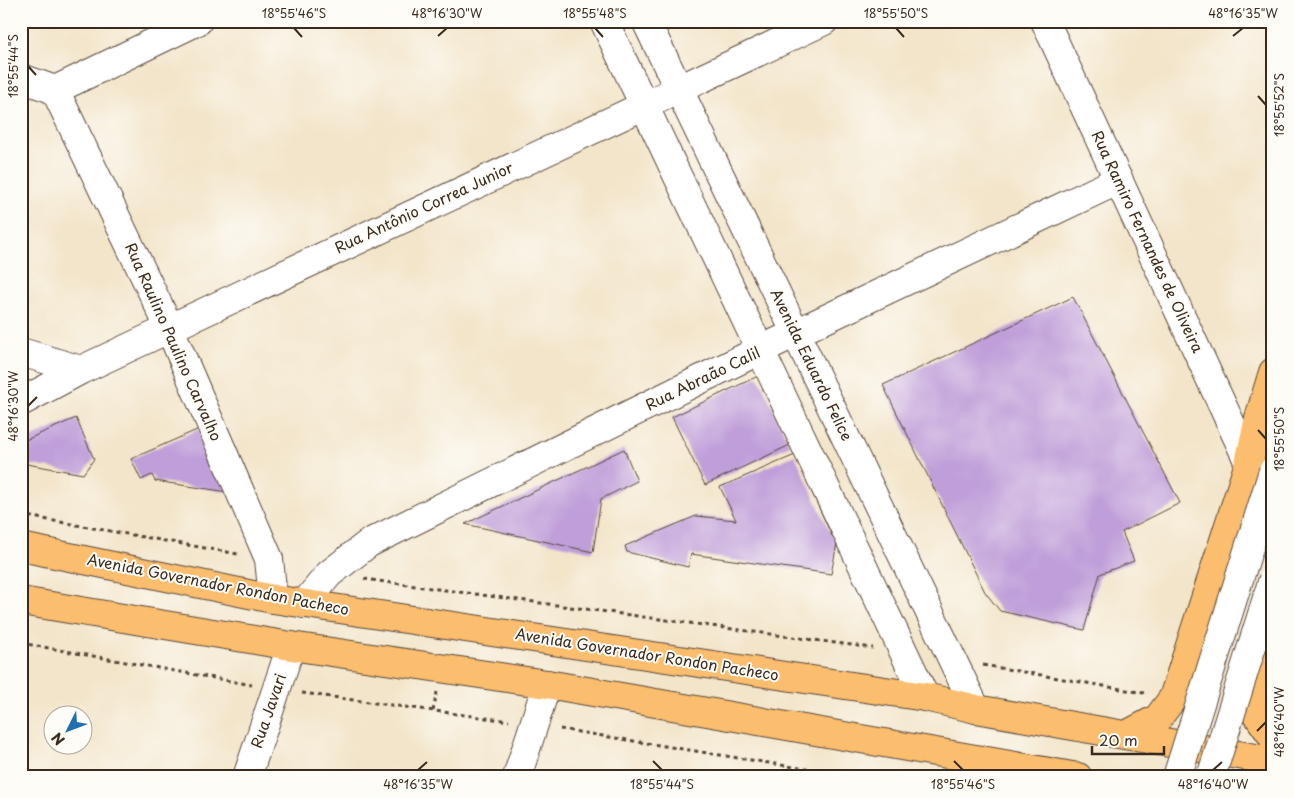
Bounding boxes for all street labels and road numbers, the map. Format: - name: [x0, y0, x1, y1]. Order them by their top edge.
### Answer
- street label: Rua Ramiro Fernandes de Oliveira: [1087, 126, 1210, 357]
- street label: Rua Antônio Correa Junior: [330, 155, 517, 258]
- street label: Rua Raulino Paulino Carvalho: [120, 239, 229, 444]
- street label: Avenida Eduardo Felice: [766, 284, 859, 444]
- street label: Rua Abraão Calil: [641, 340, 764, 415]
- street label: Avenida Governador Rondon Pacheco: [85, 547, 351, 620]
- street label: Avenida Governador Rondon Pacheco: [514, 621, 781, 686]
- street label: Rua Javari: [244, 670, 291, 751]

